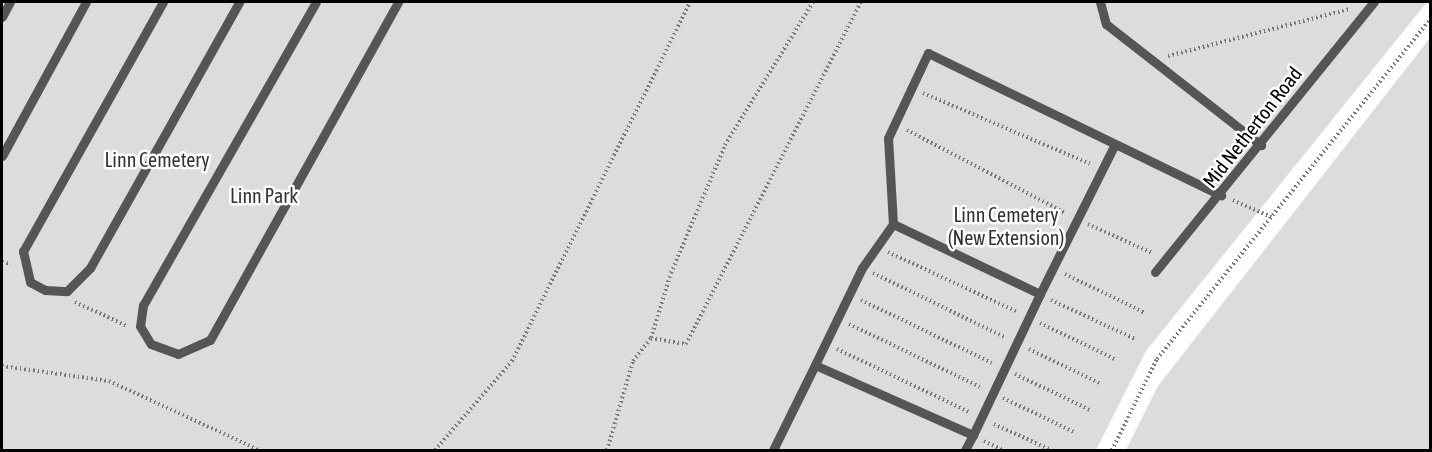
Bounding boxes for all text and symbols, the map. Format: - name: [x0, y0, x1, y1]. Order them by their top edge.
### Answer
- street label: Mid Netherton Road: [1197, 62, 1307, 192]
- park label: Linn Cemetery: [105, 147, 209, 171]
- park label: Linn Park: [230, 183, 298, 207]
- park label: Linn Cemetery (New Extension): [948, 202, 1064, 249]

